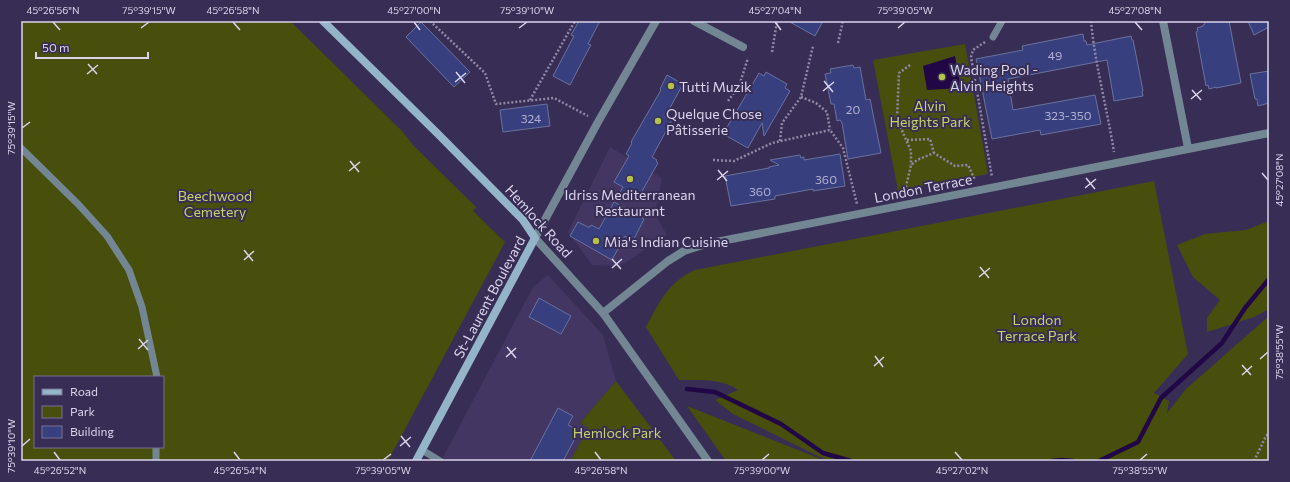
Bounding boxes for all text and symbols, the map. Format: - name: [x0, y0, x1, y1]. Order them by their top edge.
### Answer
- text: 45°26'56"N: [26, 4, 80, 16]
- text: 75°39'15"W: [122, 4, 176, 16]
- text: 45°26'58"N: [206, 4, 260, 16]
- text: 45°27'00"N: [387, 4, 441, 16]
- text: 75°39'10"W: [500, 4, 554, 16]
- text: 45°27'04"N: [748, 4, 802, 16]
- text: 75°39'05"W: [877, 4, 933, 16]
- text: 45°27'08"N: [1108, 4, 1162, 16]
- scale bar: [36, 34, 148, 60]
- text: 50 m: [42, 40, 70, 54]
- house number: 49: [1048, 48, 1062, 62]
- place label: Wading Pool - Alvin Heights: [950, 61, 1038, 94]
- marker: Wading Pool - Alvin Heights: [937, 72, 947, 82]
- place label: Tutti Muzik: [679, 78, 752, 95]
- marker: Tutti Muzik: [666, 81, 676, 91]
- park label: Alvin Heights Park: [889, 97, 971, 130]
- text: 75°39'15"W: [5, 101, 17, 155]
- house number: 20: [846, 102, 860, 116]
- place label: Quelque Chose Pâtisserie: [666, 105, 762, 138]
- house number: 323-350: [1045, 108, 1092, 122]
- house number: 324: [521, 111, 541, 125]
- marker: Quelque Chose Pâtisserie: [653, 116, 663, 126]
- text: 45°27'08"N: [1273, 153, 1285, 207]
- street label: London Terrace: [873, 170, 973, 206]
- house number: 360: [815, 172, 837, 186]
- marker: Idriss Mediterranean Restaurant: [625, 174, 635, 184]
- street label: Hemlock Road: [502, 181, 576, 261]
- house number: 360: [749, 184, 771, 198]
- place label: Idriss Mediterranean Restaurant: [564, 186, 696, 219]
- park label: Beechwood Cemetery: [178, 187, 252, 220]
- street label: St-Laurent Boulevard: [450, 233, 528, 361]
- place label: Mia's Indian Cuisine: [604, 233, 728, 250]
- marker: Mia's Indian Cuisine: [591, 236, 601, 246]
- park label: London Terrace Park: [997, 311, 1077, 344]
- text: 75°38'55"W: [1273, 325, 1285, 379]
- legend: [34, 376, 164, 448]
- text: Road: [70, 384, 98, 398]
- text: Park: [70, 404, 96, 418]
- text: 75°39'10"W: [5, 419, 17, 473]
- text: Building: [70, 424, 114, 438]
- park label: Hemlock Park: [573, 424, 662, 441]
- text: 45°26'52"N: [34, 464, 86, 476]
- text: 45°26'54"N: [213, 464, 267, 476]
- text: 75°39'05"W: [355, 464, 411, 476]
- text: 45°26'58"N: [574, 464, 628, 476]
- text: 75°39'00"W: [734, 464, 790, 476]
- text: 45°27'02"N: [936, 464, 988, 476]
- text: 75°38'55"W: [1113, 464, 1167, 476]

